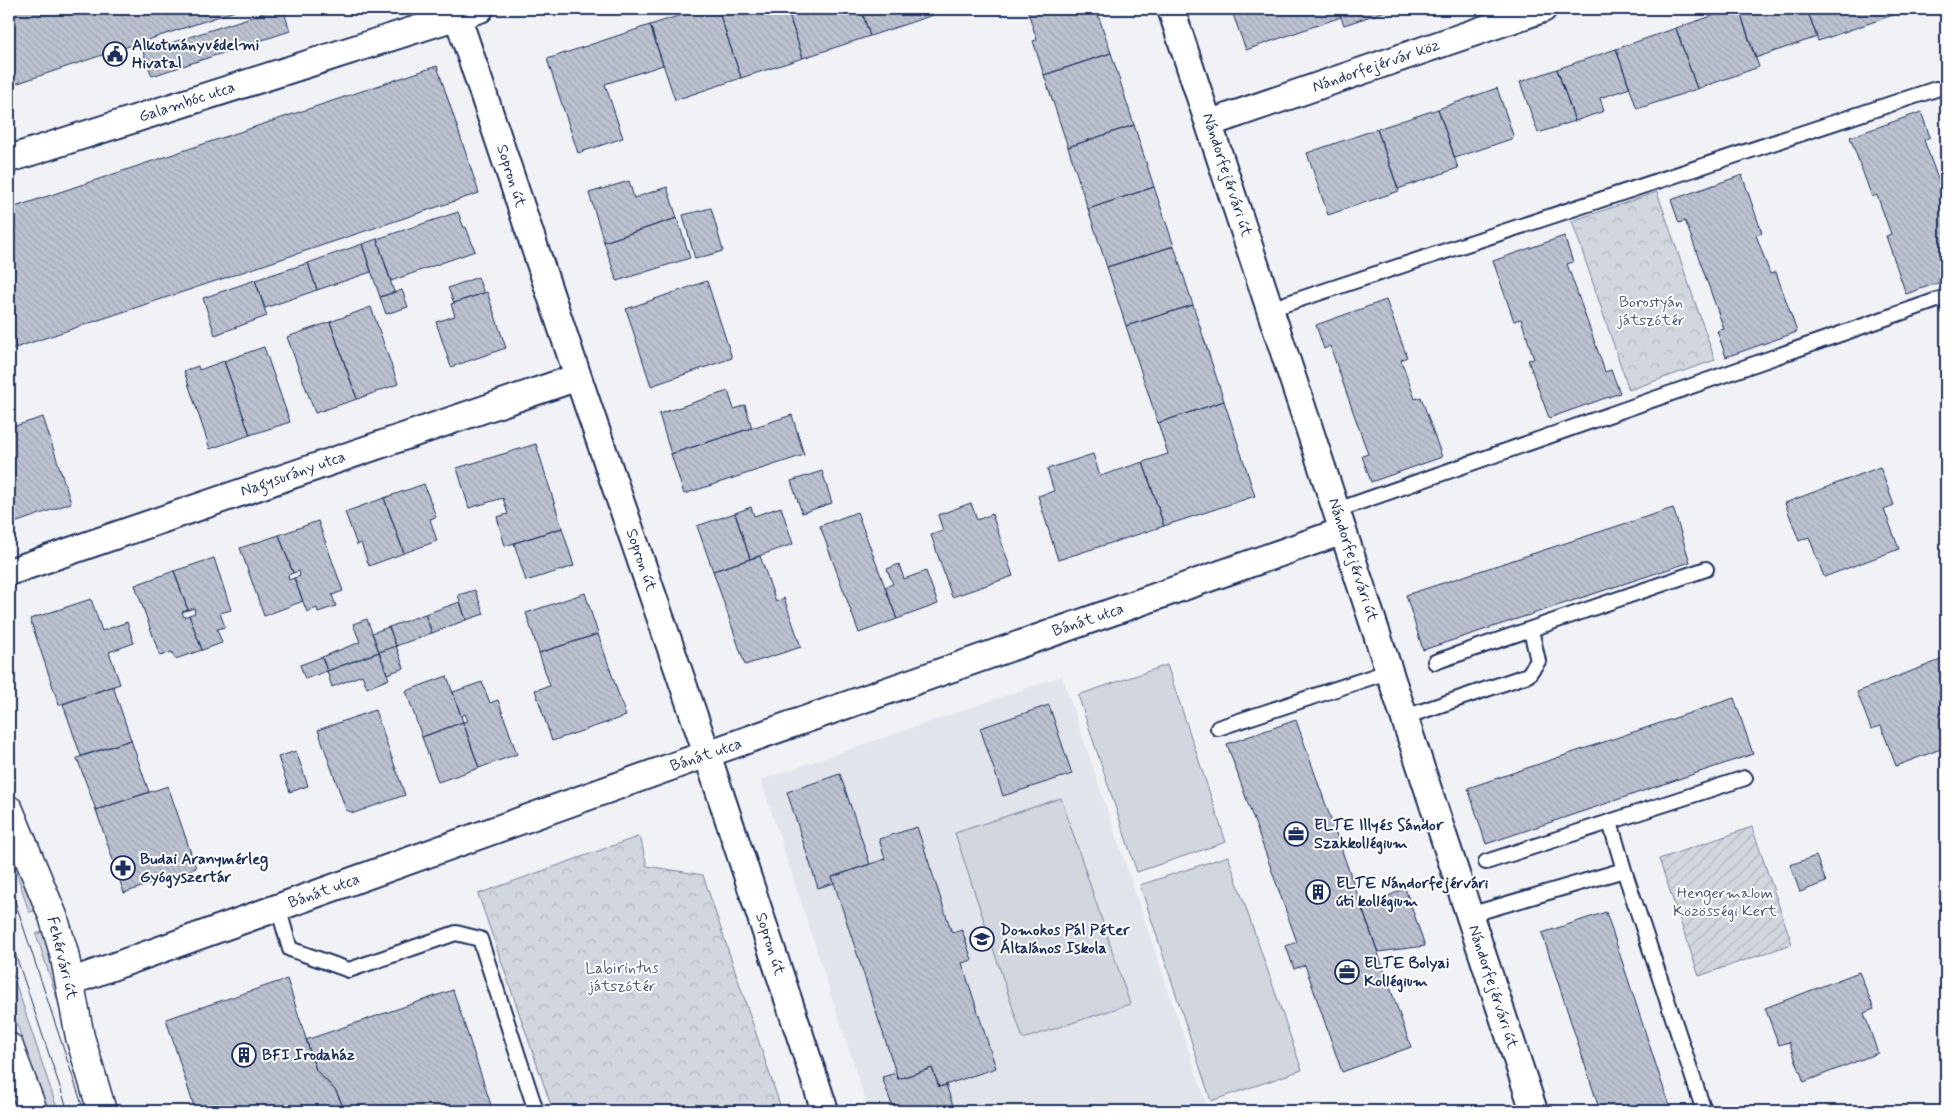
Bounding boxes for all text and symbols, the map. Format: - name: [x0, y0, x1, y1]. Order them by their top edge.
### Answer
- street label: Nándorfejérvár köz: [1310, 34, 1442, 98]
- place label: Alkotmányvédelmi Hivatal: [132, 35, 259, 74]
- public building icon: Alkotmányvédelmi Hivatal: [102, 41, 128, 67]
- street label: Galambóc utca: [136, 77, 238, 127]
- street label: Nándorfejérvári út: [1197, 110, 1257, 240]
- street label: Sopron út: [491, 142, 531, 211]
- park label: Borostyán játszótér: [1616, 292, 1685, 331]
- street label: Nagysurány utca: [238, 446, 349, 503]
- street label: Nándorfejérvári út: [1323, 495, 1383, 625]
- street label: Sopron út: [621, 526, 662, 595]
- street label: Bánát utca: [1049, 598, 1127, 642]
- street label: Bánát utca: [667, 733, 745, 777]
- place label: ELTE Illyés Sándor Szakkollégium: [1314, 815, 1444, 855]
- office icon: ELTE Illyés Sándor Szakkollégium: [1283, 821, 1309, 847]
- place label: Budai Aranymérleg Gyógyszertár: [140, 849, 268, 889]
- pharmacy icon: Budai Aranymérleg Gyógyszertár: [110, 855, 136, 881]
- street label: Bánát utca: [285, 868, 363, 914]
- place label: ELTE Nándorfejérvári úti kollégium: [1336, 873, 1489, 913]
- building icon: ELTE Nándorfejérvári úti kollégium: [1305, 879, 1331, 905]
- park label: Hengermalom Közösségi Kert: [1673, 883, 1778, 922]
- street label: Sopron út: [750, 910, 790, 979]
- street label: Fehérvári út: [42, 914, 83, 1002]
- place label: Domokos Pál Péter Általános Iskola: [1000, 920, 1130, 959]
- street label: Nándorfejérvári út: [1463, 922, 1523, 1052]
- school or university icon: Domokos Pál Péter Általános Iskola: [969, 926, 995, 952]
- place label: ELTE Bolyai Kollégium: [1364, 953, 1449, 993]
- park label: Labirintus játszótér: [585, 958, 659, 997]
- office icon: ELTE Bolyai Kollégium: [1334, 959, 1360, 985]
- building icon: BFI Irodaház: [231, 1042, 257, 1068]
- place label: BFI Irodaház: [262, 1045, 355, 1066]

